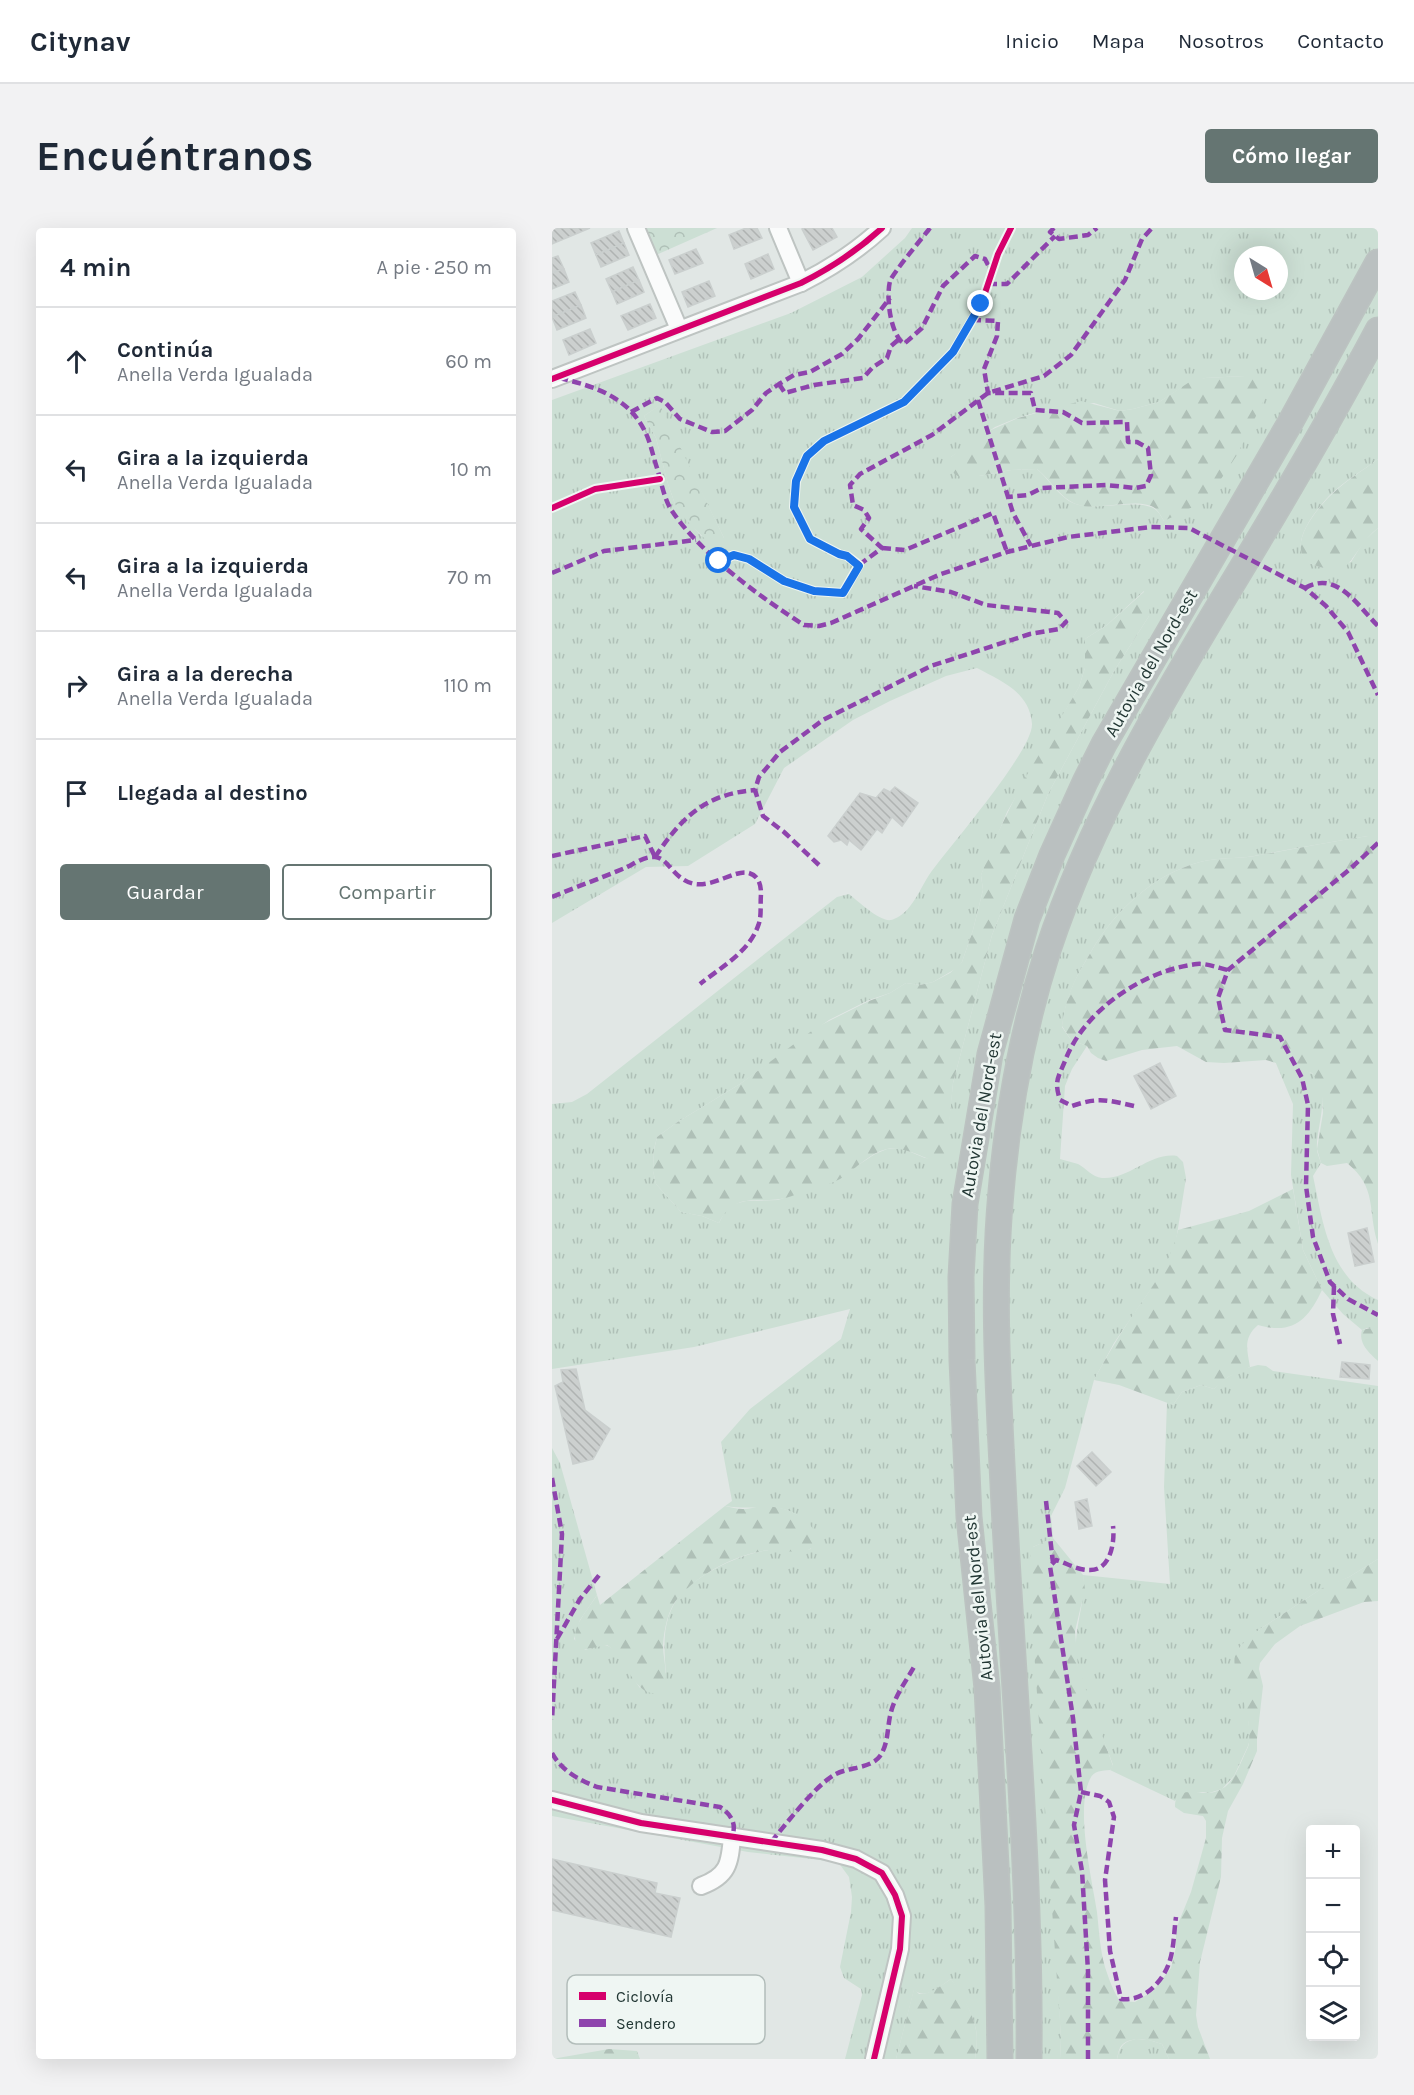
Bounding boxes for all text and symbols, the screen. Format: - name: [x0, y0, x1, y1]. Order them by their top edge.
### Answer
- text: Citynav: [30, 25, 130, 58]
- text: Inicio: [1005, 29, 1059, 53]
- text: Mapa: [1092, 29, 1145, 53]
- text: Nosotros: [1178, 29, 1264, 53]
- text: Contacto: [1297, 29, 1384, 53]
- button: Cómo llegar: [1205, 129, 1378, 183]
- text: Encuéntranos: [36, 131, 314, 181]
- north arrow: [1234, 246, 1288, 300]
- text: 4 min: [60, 252, 131, 283]
- text: A pie · 250 m: [377, 256, 492, 279]
- route end: [967, 290, 993, 316]
- text: Continúa: [117, 337, 213, 363]
- icon: ahead: [60, 345, 93, 378]
- text: 60 m: [445, 350, 492, 373]
- text: Anella Verda Igualada: [117, 363, 313, 386]
- text: Gira a la izquierda: [117, 445, 309, 471]
- icon: left: [60, 453, 93, 486]
- text: 10 m: [450, 458, 492, 481]
- text: Anella Verda Igualada: [117, 471, 313, 494]
- route start: [705, 547, 731, 573]
- text: Gira a la izquierda: [117, 553, 309, 579]
- icon: left: [60, 561, 93, 594]
- text: 70 m: [447, 566, 492, 589]
- text: Anella Verda Igualada: [117, 579, 313, 602]
- street label: Autovia del Nord-est: [1100, 585, 1202, 741]
- text: Gira a la derecha: [117, 661, 293, 687]
- icon: right: [60, 669, 93, 702]
- text: 110 m: [443, 674, 492, 697]
- text: Anella Verda Igualada: [117, 687, 313, 710]
- icon: arrive: [60, 777, 93, 810]
- text: Llegada al destino: [117, 780, 308, 806]
- button: Guardar: [60, 864, 270, 920]
- button: Compartir: [282, 864, 492, 920]
- street label: Autovia del Nord-est: [956, 1031, 1006, 1199]
- street label: Autovia del Nord-est: [958, 1514, 998, 1682]
- map controls: [1306, 1825, 1360, 2041]
- button: +: [1306, 1825, 1360, 1879]
- button: −: [1306, 1879, 1360, 1933]
- button: locate: [1306, 1933, 1360, 1987]
- legend: [567, 1975, 765, 2044]
- text: Ciclovía: [616, 1987, 674, 2006]
- button: layers: [1306, 1987, 1360, 2041]
- text: Sendero: [616, 2014, 676, 2033]

